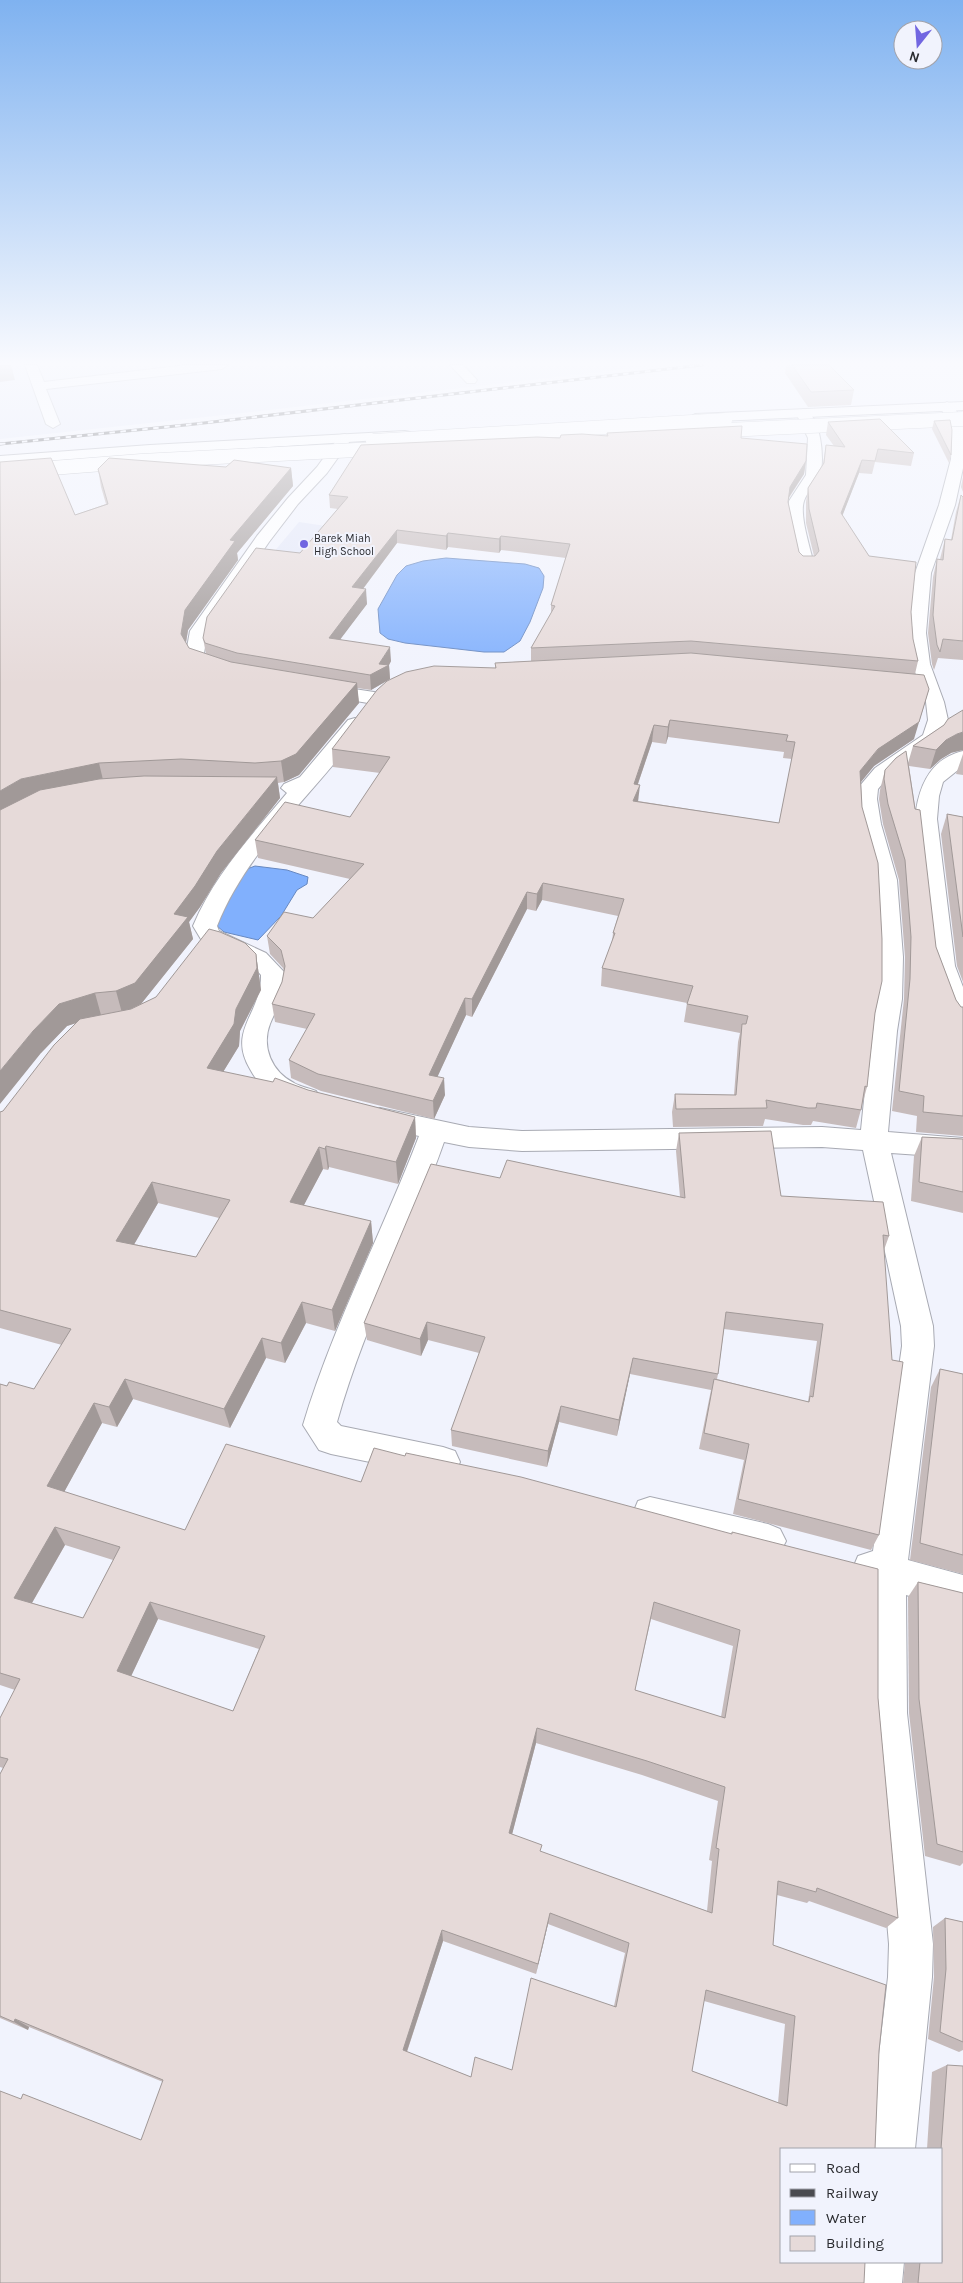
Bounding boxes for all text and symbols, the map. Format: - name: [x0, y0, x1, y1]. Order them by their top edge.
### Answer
- north arrow: [893, 20, 943, 70]
- text: N: [907, 47, 922, 67]
- place label: Barek Miah High School: [314, 532, 374, 558]
- marker: Barek Miah High School: [298, 538, 310, 550]
- legend: [780, 2148, 943, 2263]
- text: Road: [826, 2159, 861, 2177]
- text: Railway: [826, 2184, 878, 2202]
- text: Water: [826, 2209, 867, 2227]
- text: Building: [826, 2234, 884, 2252]

